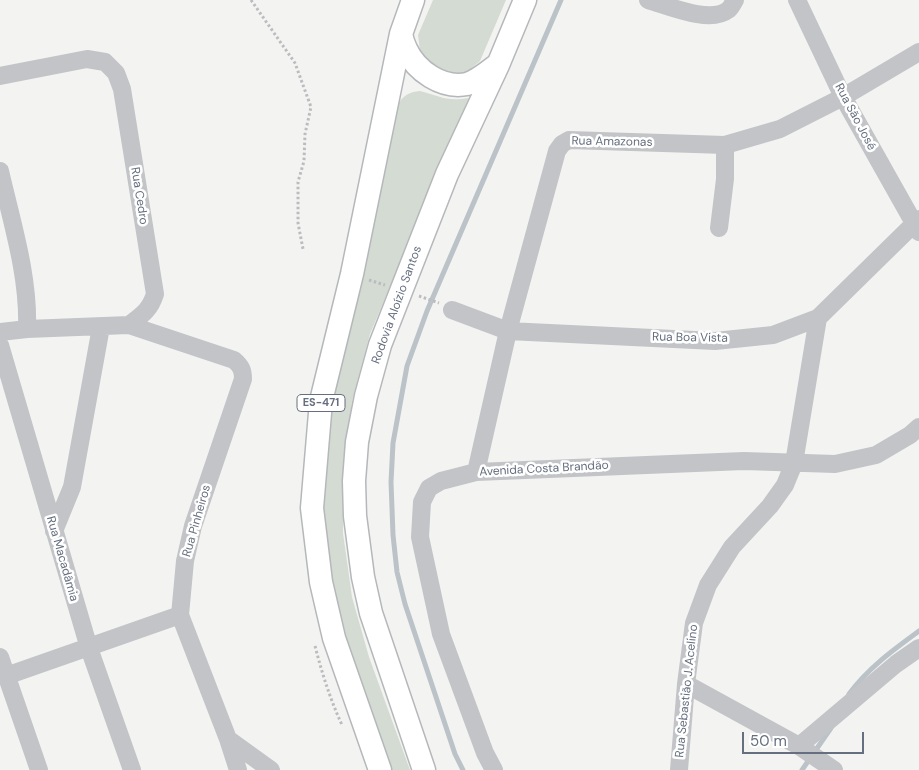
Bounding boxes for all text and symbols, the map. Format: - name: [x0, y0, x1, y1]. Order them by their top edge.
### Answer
- street label: Rua São José: [831, 81, 879, 153]
- street label: Rua Amazonas: [571, 134, 653, 150]
- street label: Rua Cedro: [127, 166, 151, 226]
- street label: Rodovia Aloízio Santos: [369, 244, 425, 366]
- street label: Rua Boa Vista: [652, 330, 728, 346]
- road number: ES-471: [297, 394, 345, 412]
- street label: Avenida Costa Brandão: [479, 458, 609, 480]
- street label: Rua Pinheiros: [180, 483, 214, 559]
- street label: Rua Macadâmia: [43, 515, 81, 603]
- street label: Rua Sebastião J. Acelino: [673, 624, 701, 758]
- scale bar: [744, 722, 866, 754]
- text: 50 m: [750, 731, 787, 751]

